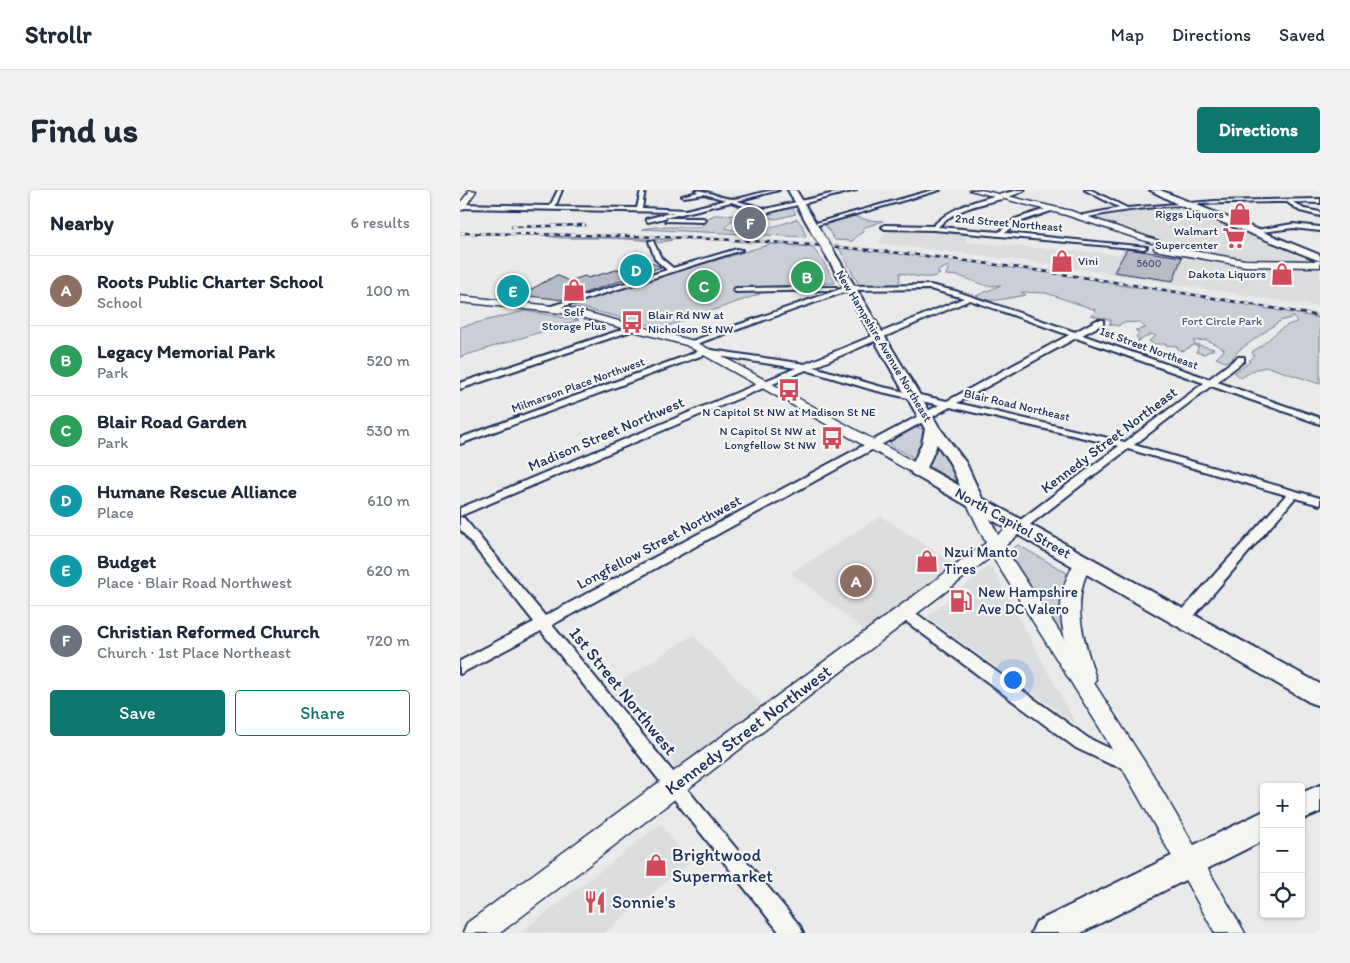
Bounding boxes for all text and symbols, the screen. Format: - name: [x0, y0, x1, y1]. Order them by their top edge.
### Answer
- text: Strollr: [25, 20, 91, 49]
- text: Map: [1111, 24, 1144, 46]
- text: Directions: [1172, 24, 1251, 46]
- text: Saved: [1279, 24, 1325, 46]
- button: Directions: [1197, 107, 1320, 153]
- text: Find us: [30, 109, 138, 151]
- shop icon: Riggs Liquors: [1227, 201, 1253, 227]
- pin: F: [734, 204, 766, 242]
- place label: Riggs Liquors: [1155, 207, 1224, 221]
- text: Nearby: [50, 210, 114, 235]
- street label: 2nd Street Northeast: [955, 211, 1064, 235]
- text: 6 results: [350, 213, 410, 232]
- place label: Walmart Supercenter: [1155, 224, 1218, 252]
- supermarket icon: Walmart Supercenter: [1221, 225, 1247, 251]
- shop icon: Vini: [1049, 248, 1075, 274]
- pin: D: [620, 251, 652, 289]
- place label: Vini: [1078, 254, 1098, 268]
- house number: 5600: [1136, 257, 1162, 270]
- pin: B: [791, 258, 823, 296]
- shop icon: Dakota Liquors: [1269, 261, 1295, 287]
- pin: C: [688, 267, 720, 305]
- place label: Dakota Liquors: [1188, 267, 1266, 281]
- street label: New Hampshire Avenue Northeast: [833, 268, 935, 425]
- text: Roots Public Charter School: [97, 270, 323, 293]
- pin: E: [497, 272, 529, 310]
- shop icon: Self Storage Plus: [561, 277, 587, 303]
- text: A: [61, 281, 71, 300]
- text: 100 m: [366, 281, 410, 300]
- text: School: [97, 293, 143, 312]
- place label: Self Storage Plus: [542, 305, 606, 333]
- place label: Blair Rd NW at Nicholson St NW: [648, 308, 733, 336]
- bus stop icon: Blair Rd NW at Nicholson St NW: [619, 309, 645, 335]
- park label: Fort Circle Park: [1182, 314, 1263, 328]
- street label: 1st Street Northeast: [1098, 324, 1201, 373]
- text: Legacy Memorial Park: [97, 340, 275, 363]
- text: B: [61, 351, 71, 370]
- text: 520 m: [366, 351, 410, 370]
- street label: Milmarson Place Northwest: [509, 354, 647, 416]
- text: Park: [97, 363, 128, 382]
- bus stop icon: N Capitol St NW at Madison St NE: [776, 377, 802, 403]
- street label: Kennedy Street Northeast: [1037, 383, 1181, 497]
- street label: Blair Road Northeast: [963, 386, 1072, 424]
- street label: Madison Street Northwest: [525, 393, 687, 475]
- place label: N Capitol St NW at Madison St NE: [702, 405, 876, 419]
- text: Blair Road Garden: [97, 410, 247, 433]
- text: C: [61, 421, 71, 440]
- text: 530 m: [366, 421, 410, 440]
- place label: N Capitol St NW at Longfellow St NW: [719, 424, 817, 452]
- bus stop icon: N Capitol St NW at Longfellow St NW: [819, 425, 845, 451]
- text: Park: [97, 433, 128, 452]
- text: Humane Rescue Alliance: [97, 480, 297, 503]
- street label: North Capitol Street: [952, 484, 1075, 563]
- text: D: [61, 491, 71, 510]
- text: 610 m: [367, 491, 410, 510]
- street label: Longfellow Street Northwest: [574, 491, 745, 593]
- text: Place: [97, 503, 134, 522]
- place label: Nzui Manto Tires: [944, 543, 1018, 578]
- shop icon: Nzui Manto Tires: [914, 548, 940, 574]
- text: Budget: [97, 550, 156, 573]
- text: E: [62, 561, 70, 580]
- text: 620 m: [366, 561, 410, 580]
- pin: A: [840, 562, 872, 600]
- text: Place · Blair Road Northwest: [97, 573, 292, 592]
- place label: New Hampshire Ave DC Valero: [978, 583, 1078, 618]
- fuel station icon: New Hampshire Ave DC Valero: [948, 588, 974, 614]
- text: Christian Reformed Church: [97, 620, 319, 643]
- street label: 1st Street Northwest: [564, 622, 682, 760]
- text: F: [62, 631, 70, 650]
- text: 720 m: [367, 631, 410, 650]
- text: Church · 1st Place Northeast: [97, 643, 291, 662]
- street label: Kennedy Street Northwest: [660, 660, 836, 800]
- your location: [1000, 667, 1026, 693]
- button: Save: [50, 690, 225, 736]
- button: Share: [235, 690, 410, 736]
- map controls: [1260, 783, 1305, 918]
- button: +: [1260, 783, 1305, 828]
- button: −: [1260, 828, 1305, 873]
- place label: Brightwood Supermarket: [672, 844, 773, 887]
- shop icon: Brightwood Supermarket: [643, 852, 669, 878]
- button: locate: [1260, 873, 1305, 918]
- restaurant icon: Sonnie's: [582, 889, 608, 915]
- place label: Sonnie's: [612, 891, 676, 913]

